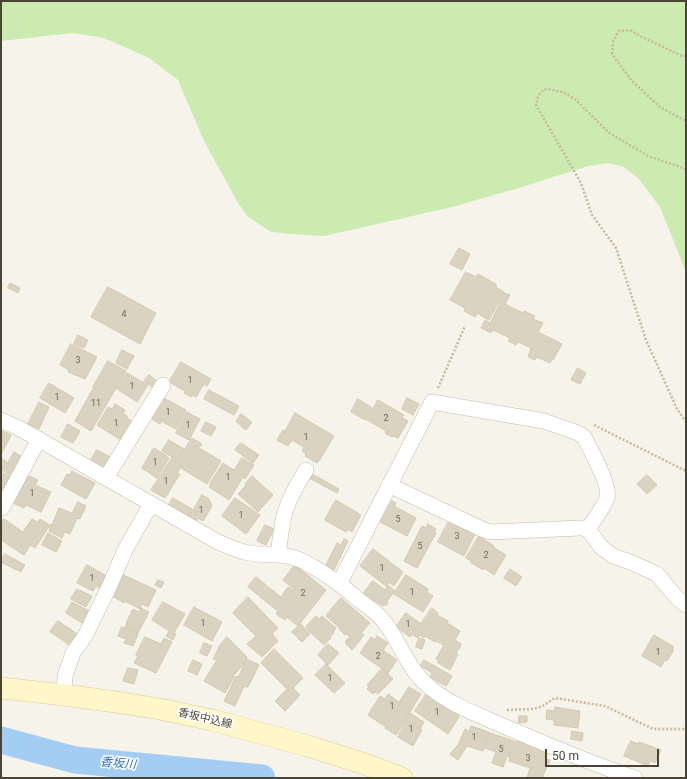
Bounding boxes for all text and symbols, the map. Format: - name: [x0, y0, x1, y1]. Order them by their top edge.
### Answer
- house number: 4: [121, 310, 127, 320]
- house number: 3: [75, 356, 81, 366]
- house number: 1: [187, 376, 193, 386]
- house number: 1: [129, 382, 135, 392]
- house number: 1: [54, 393, 60, 403]
- house number: 11: [91, 399, 101, 409]
- house number: 1: [165, 408, 171, 418]
- house number: 2: [383, 414, 389, 424]
- house number: 1: [113, 419, 119, 429]
- house number: 1: [185, 421, 191, 431]
- house number: 1: [303, 433, 309, 443]
- house number: 1: [152, 458, 158, 468]
- house number: 1: [225, 473, 231, 483]
- house number: 1: [163, 477, 169, 487]
- house number: 1: [29, 489, 35, 499]
- house number: 1: [198, 506, 204, 516]
- house number: 1: [238, 511, 244, 521]
- house number: 5: [395, 515, 401, 525]
- house number: 3: [454, 532, 460, 542]
- house number: 5: [417, 542, 423, 552]
- house number: 2: [483, 551, 489, 561]
- house number: 1: [379, 564, 385, 574]
- house number: 1: [89, 574, 95, 584]
- house number: 1: [409, 588, 415, 598]
- house number: 2: [300, 589, 306, 599]
- house number: 1: [200, 619, 206, 629]
- house number: 1: [405, 620, 411, 630]
- house number: 1: [655, 648, 661, 658]
- house number: 2: [375, 652, 381, 662]
- house number: 1: [327, 674, 333, 684]
- house number: 1: [389, 702, 395, 712]
- street label: 香坂中込線: [177, 706, 233, 732]
- house number: 1: [434, 708, 440, 718]
- house number: 1: [408, 725, 414, 735]
- house number: 1: [471, 733, 477, 743]
- scale bar: [547, 741, 661, 767]
- house number: 5: [498, 745, 504, 755]
- text: 50 m: [552, 749, 579, 763]
- house number: 3: [525, 754, 531, 764]
- water label: 香坂川: [99, 755, 137, 773]

